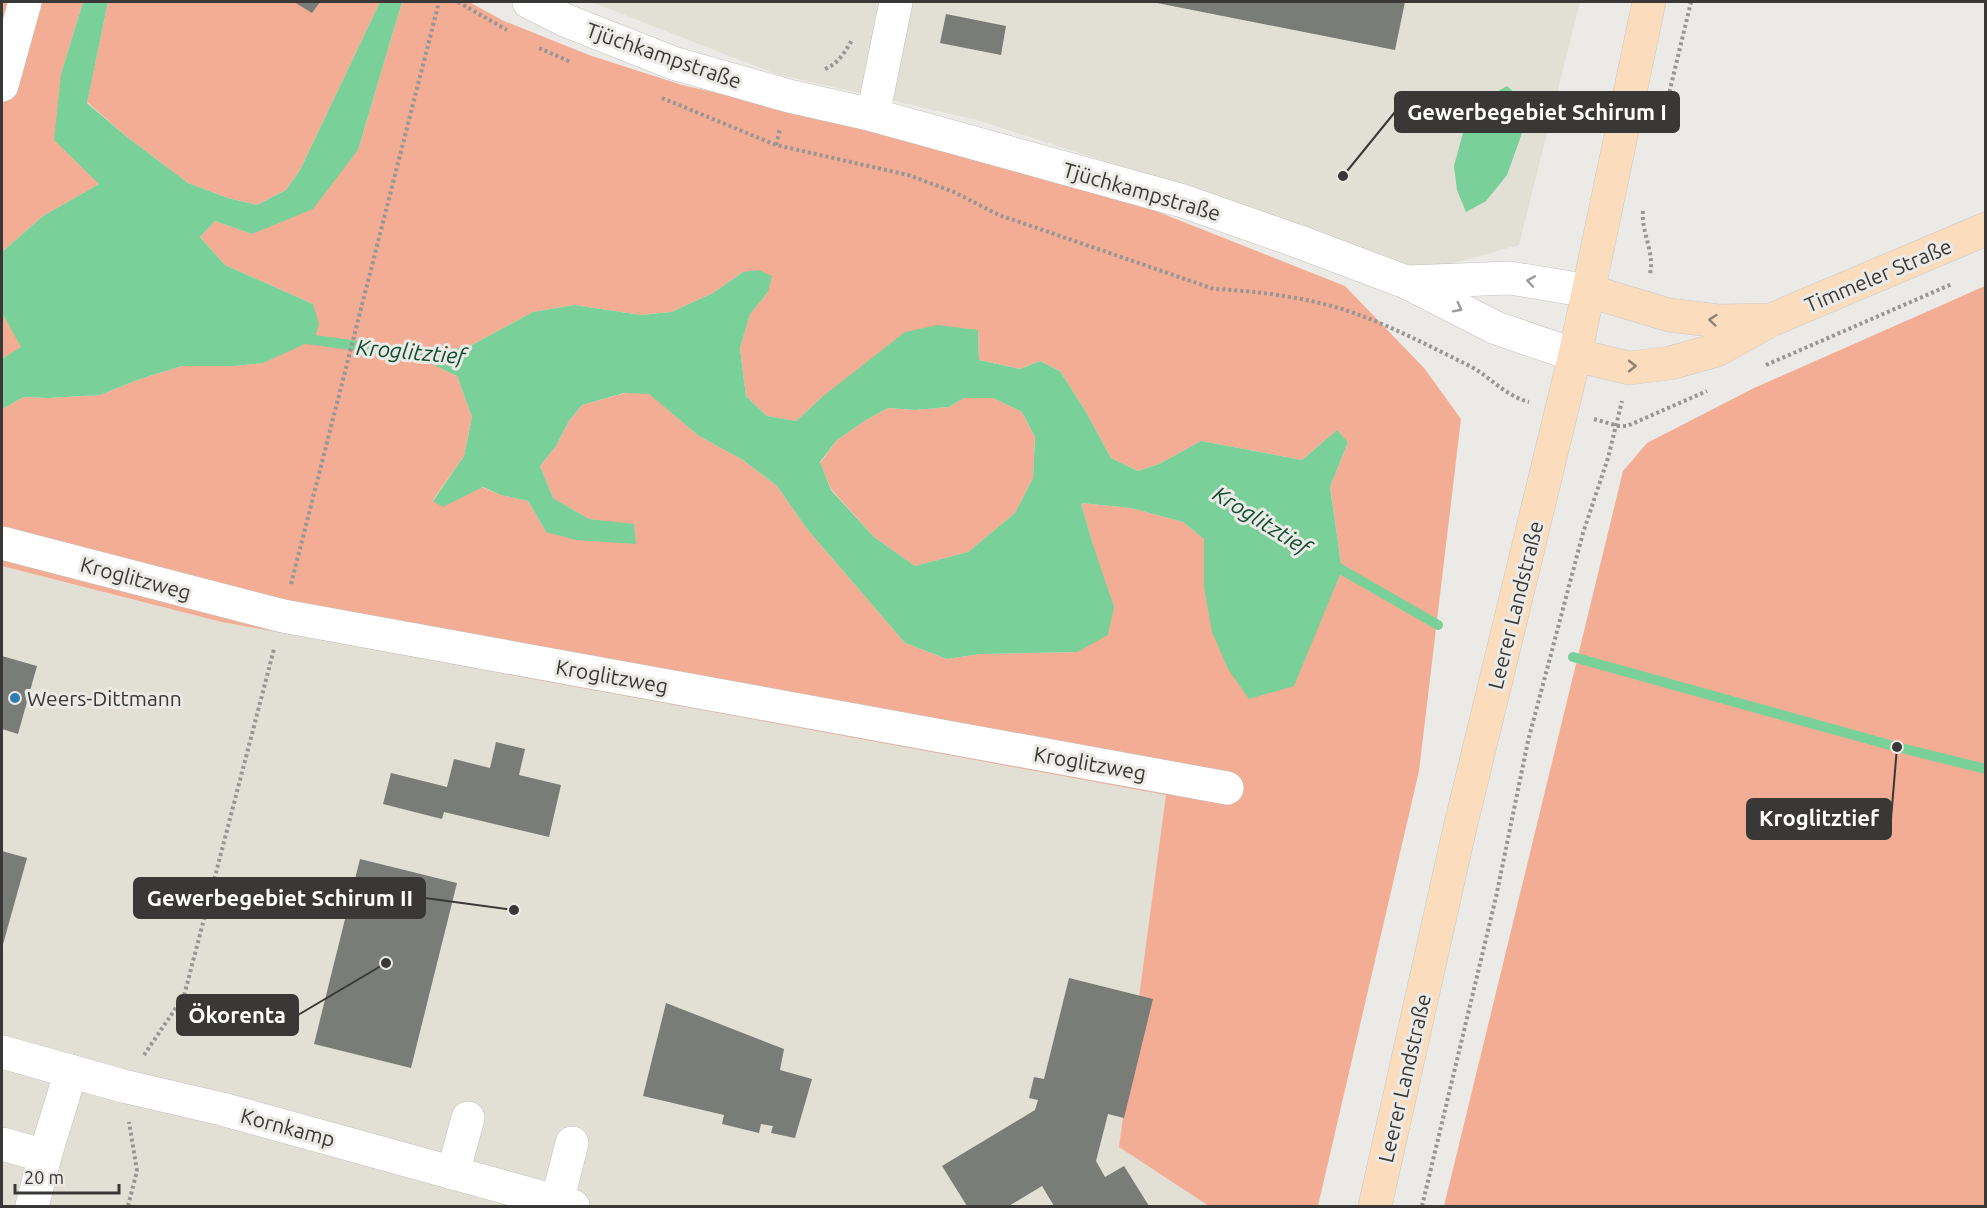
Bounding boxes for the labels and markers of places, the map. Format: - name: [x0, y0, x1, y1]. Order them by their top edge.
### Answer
- callout: Gewerbegebiet Schirum I: [1395, 92, 1679, 132]
- place label: Weers-Dittmann: [27, 686, 182, 710]
- marker: Weers-Dittmann: [8, 691, 22, 705]
- callout: Kroglitztief: [1747, 799, 1891, 839]
- callout: Gewerbegebiet Schirum II: [134, 878, 425, 918]
- callout: Ökorenta: [177, 995, 298, 1035]

